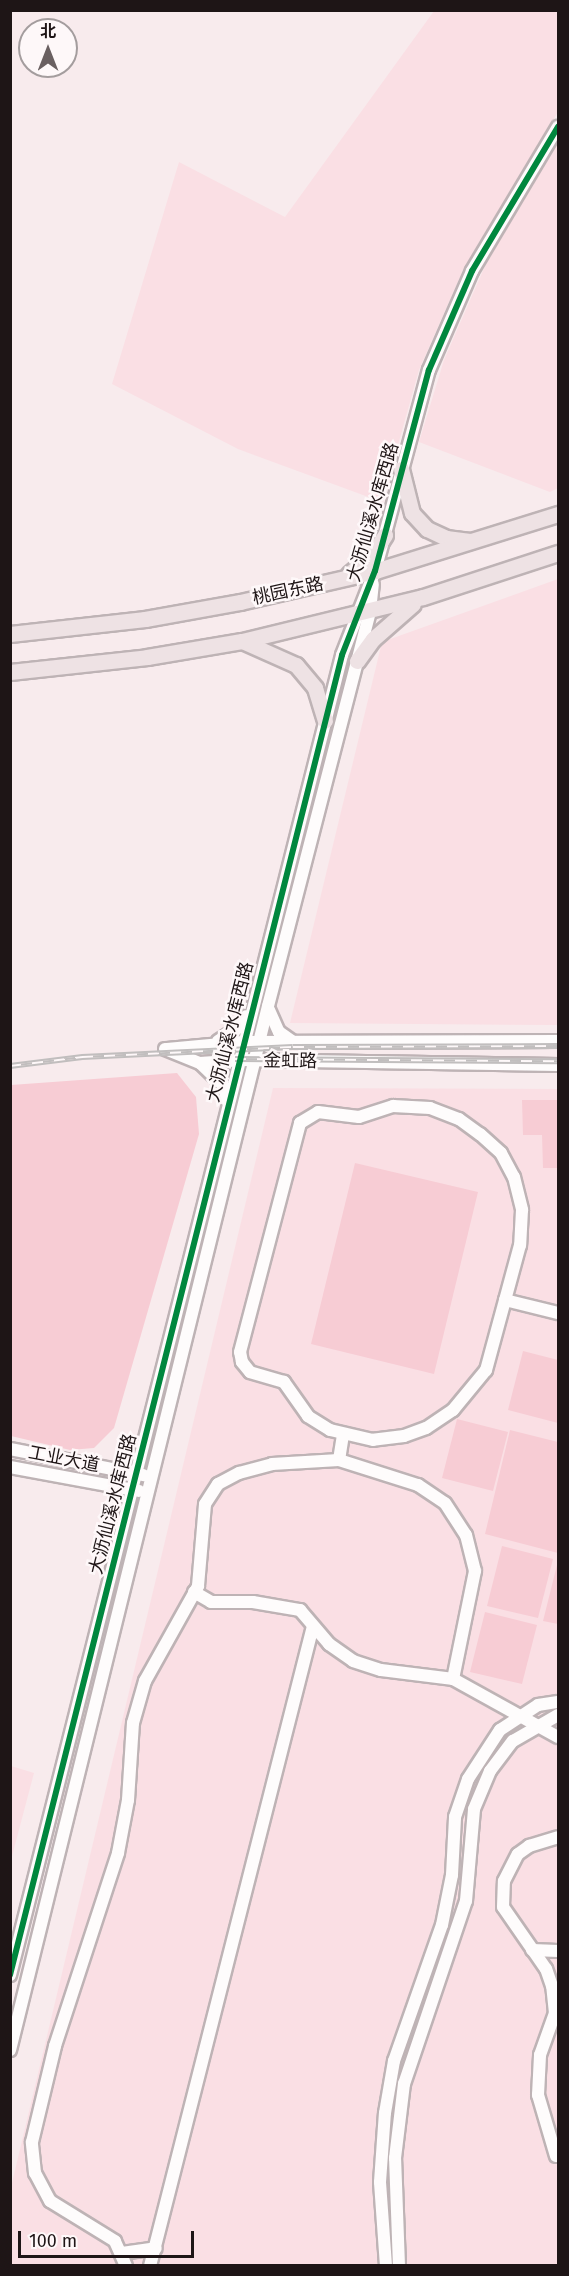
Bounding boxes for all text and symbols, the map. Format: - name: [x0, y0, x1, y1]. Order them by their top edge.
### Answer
- north arrow: [18, 18, 78, 78]
- text: 北: [40, 22, 56, 41]
- street label: 大沥仙溪水库西路: [343, 440, 403, 584]
- street label: 桃园东路: [251, 573, 325, 609]
- street label: 大沥仙溪水库西路: [202, 960, 258, 1104]
- street label: 金虹路: [263, 1050, 317, 1072]
- street label: 大沥仙溪水库西路: [85, 1432, 141, 1576]
- street label: 工业大道: [27, 1442, 101, 1476]
- scale bar: [21, 2219, 196, 2257]
- text: 100 m: [29, 2230, 77, 2252]

